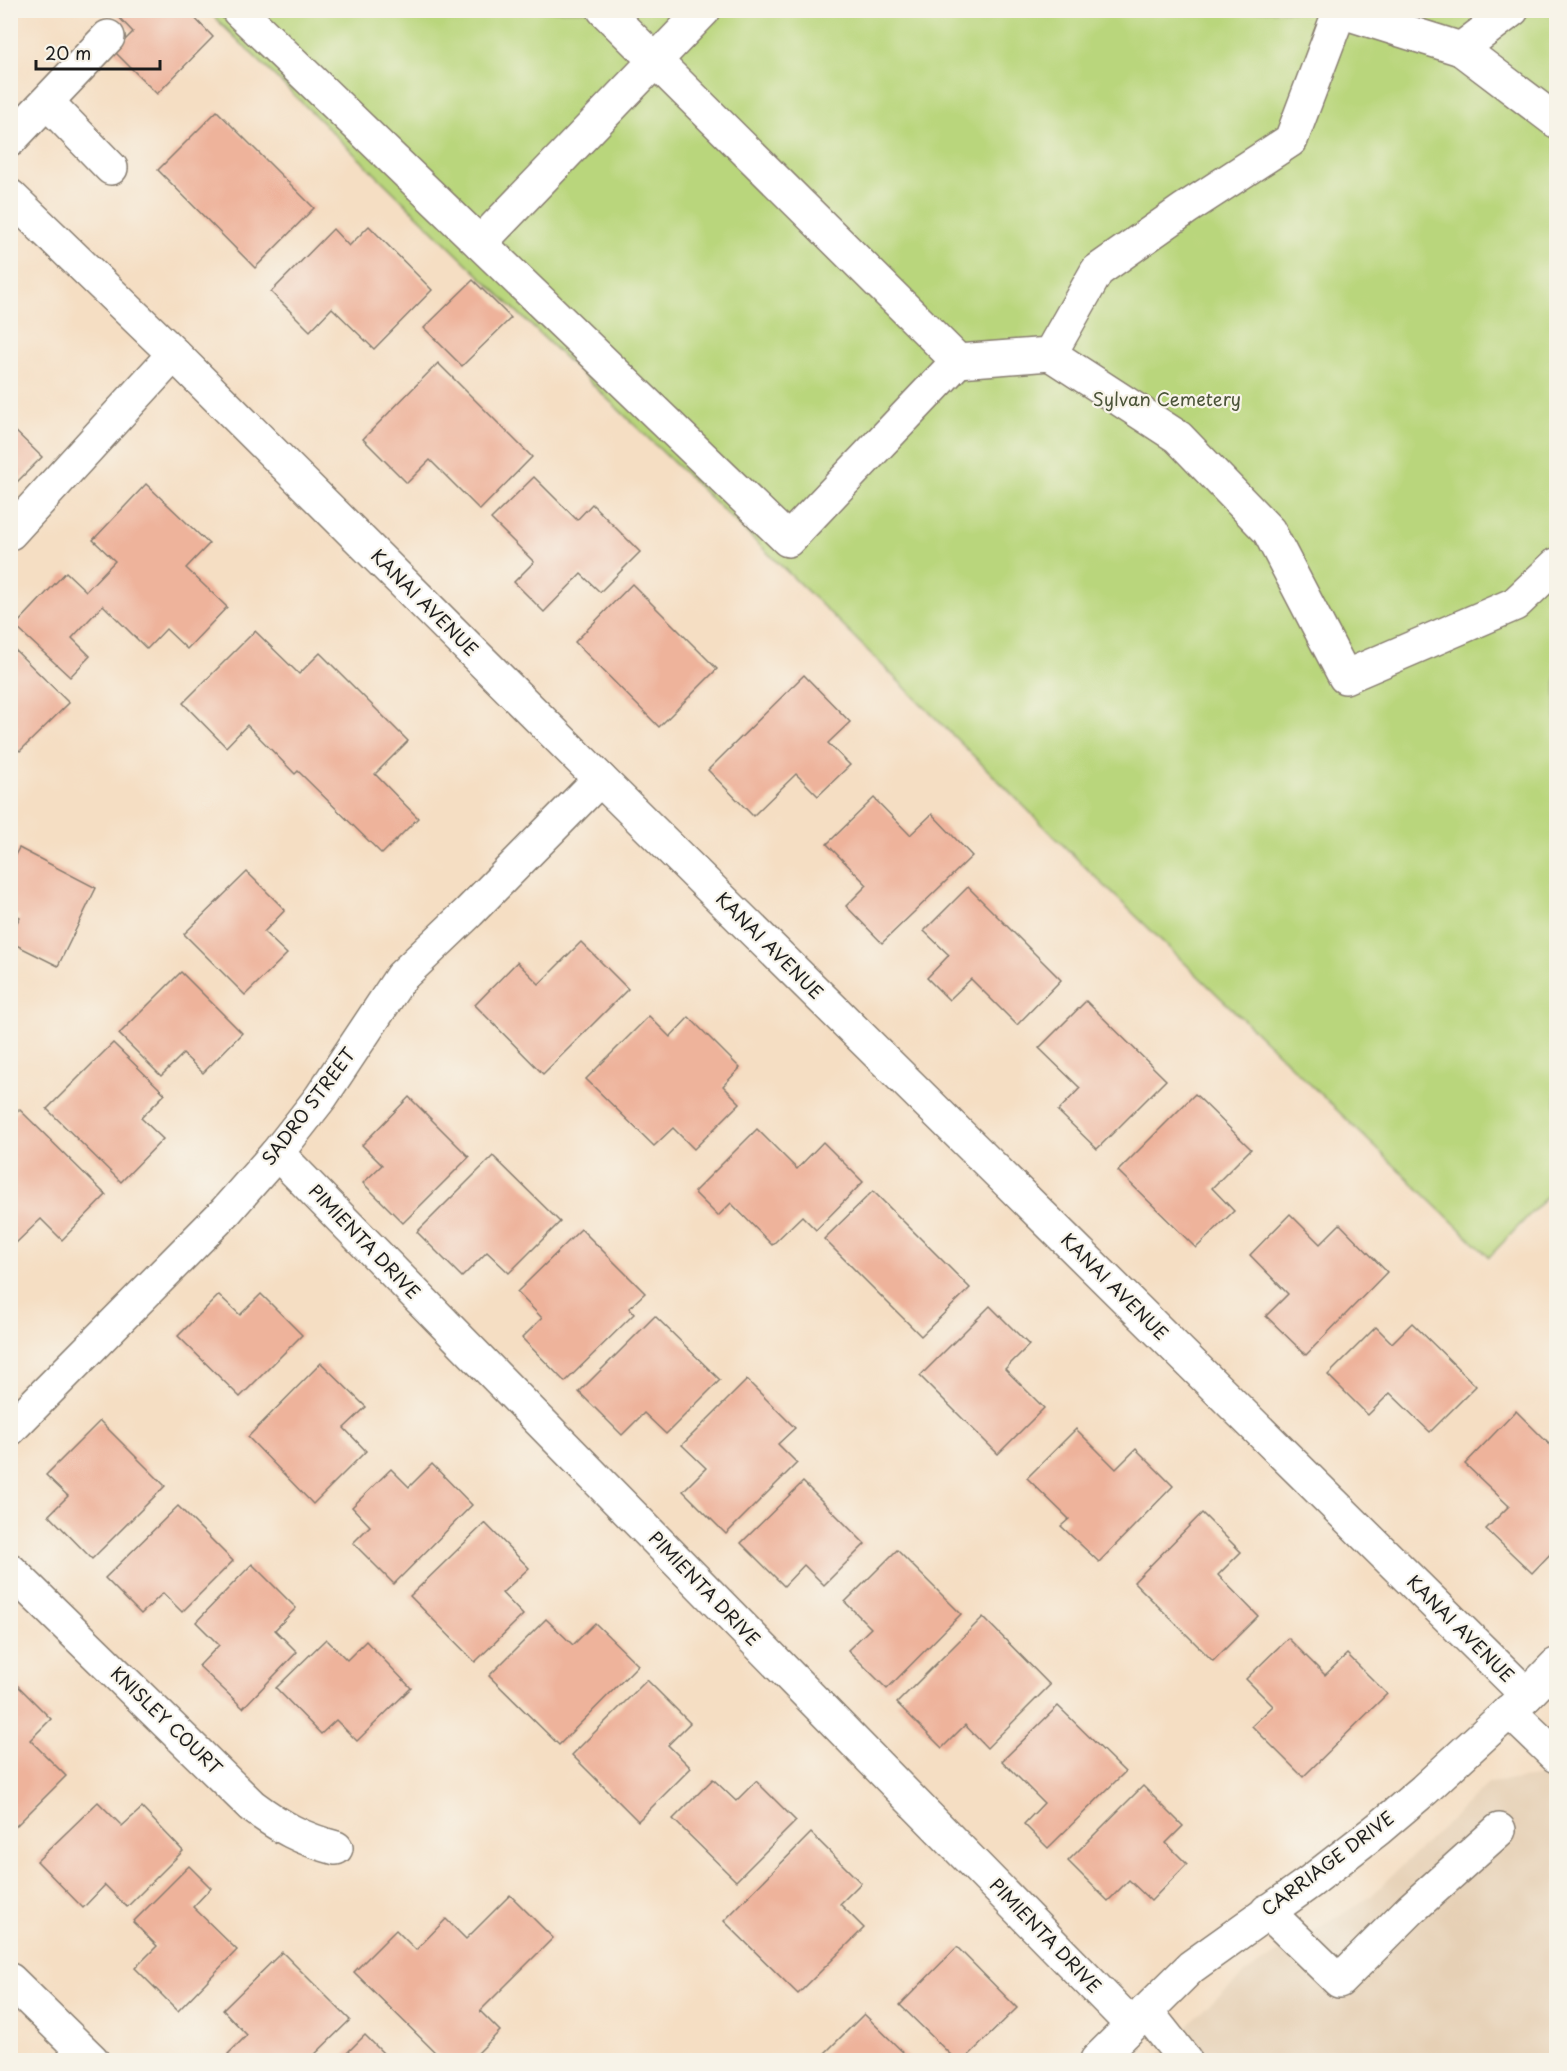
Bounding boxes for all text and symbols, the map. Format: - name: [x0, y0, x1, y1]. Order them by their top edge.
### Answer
- scale bar: [36, 33, 160, 71]
- text: 20 m: [45, 39, 91, 66]
- park label: Sylvan Cemetery: [1093, 385, 1241, 412]
- street label: KANAI AVENUE: [365, 542, 485, 662]
- street label: KANAI AVENUE: [710, 885, 830, 1005]
- street label: SADRO STREET: [254, 1041, 362, 1171]
- street label: PIMIENTA DRIVE: [303, 1177, 427, 1304]
- street label: KANAI AVENUE: [1055, 1226, 1175, 1346]
- street label: PIMIENTA DRIVE: [643, 1524, 767, 1651]
- street label: KANAI AVENUE: [1401, 1568, 1521, 1688]
- street label: KNISLEY COURT: [105, 1660, 229, 1781]
- street label: CARRIAGE DRIVE: [1255, 1804, 1399, 1922]
- street label: PIMIENTA DRIVE: [984, 1871, 1108, 1998]

